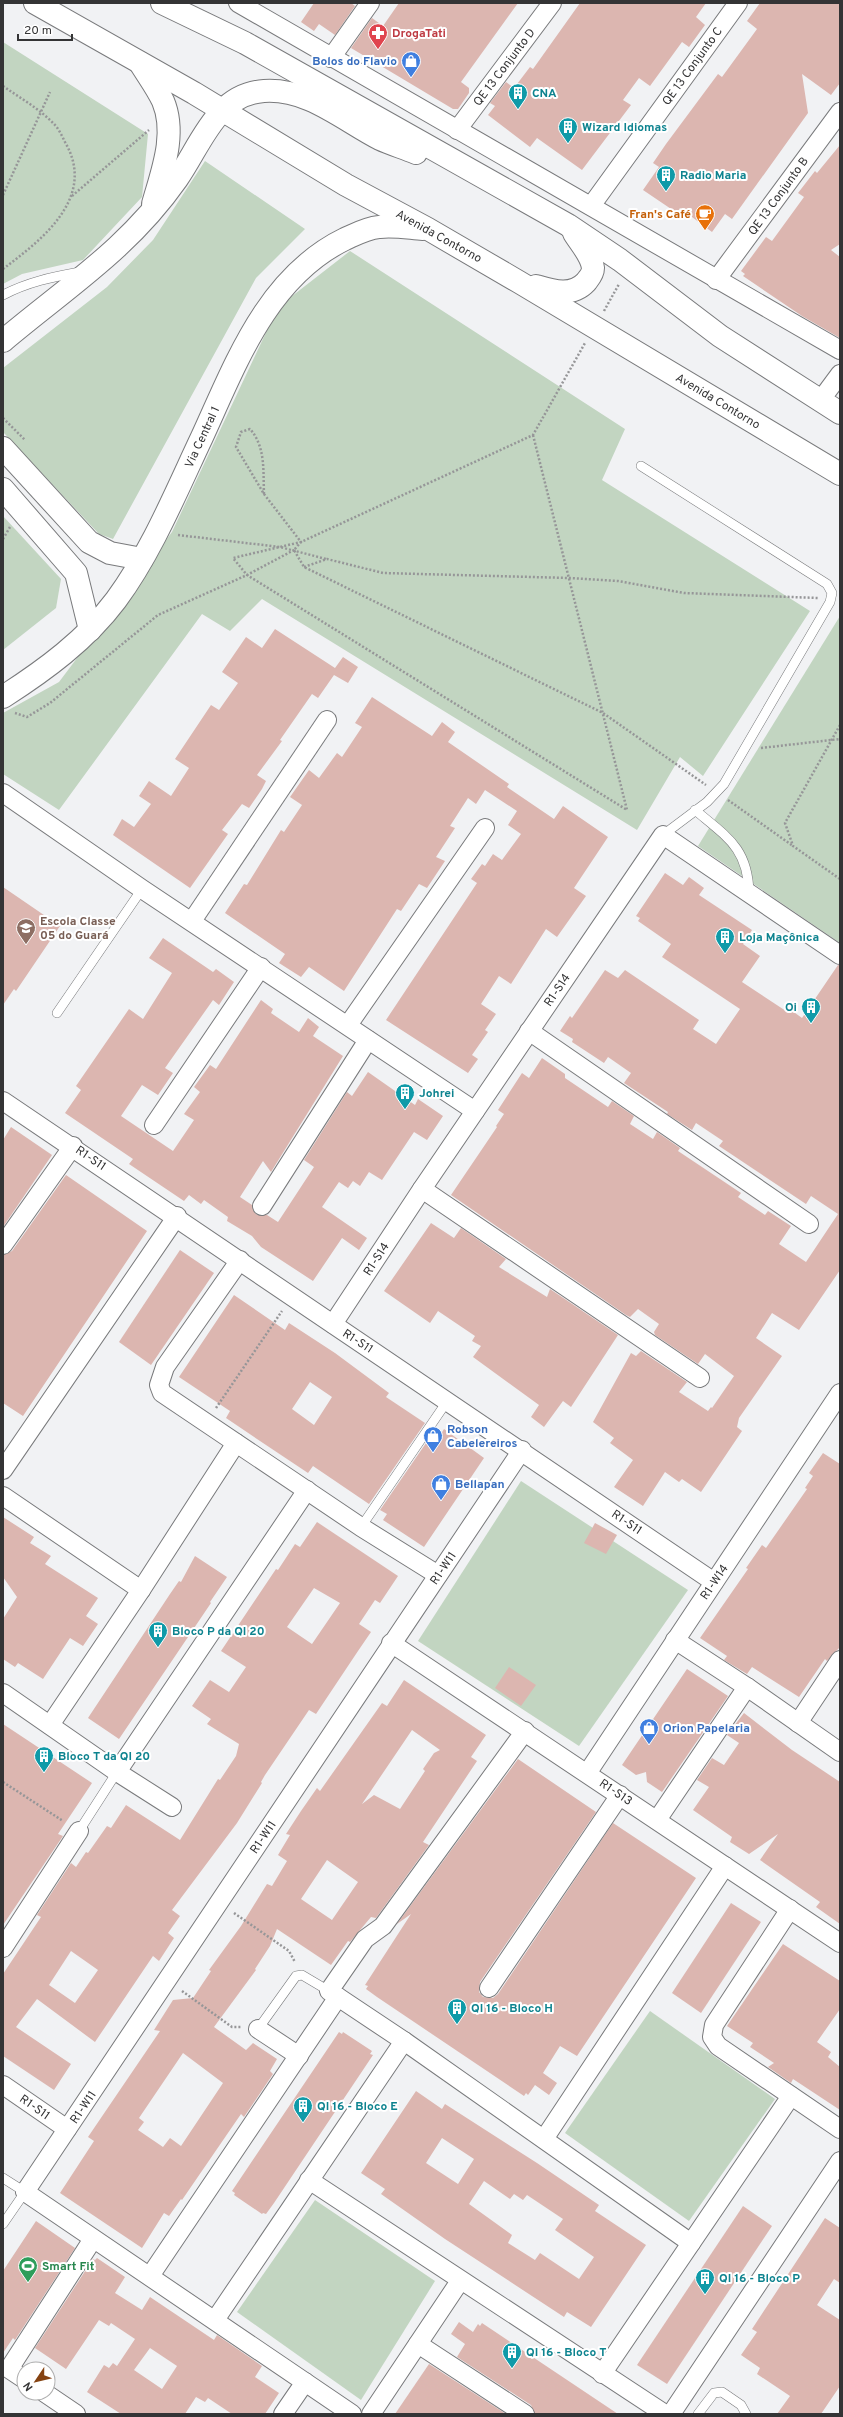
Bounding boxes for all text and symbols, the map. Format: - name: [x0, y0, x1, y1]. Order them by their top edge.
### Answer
- scale bar: [18, 16, 72, 42]
- pharmacy icon: DrogaTati: [367, 22, 389, 50]
- text: 20 m: [24, 23, 52, 39]
- street label: QE 13 Conjunto C: [659, 24, 727, 109]
- street label: QE 13 Conjunto D: [470, 25, 539, 110]
- place label: DrogaTati: [392, 26, 446, 42]
- shop icon: Bolos do Flavio: [400, 50, 422, 78]
- place label: Bolos do Flavio: [312, 54, 397, 70]
- building icon: CNA: [507, 82, 529, 110]
- place label: CNA: [532, 86, 557, 102]
- building icon: Wizard Idiomas: [557, 116, 579, 144]
- place label: Wizard Idiomas: [582, 120, 667, 136]
- street label: QE 13 Conjunto B: [745, 154, 813, 239]
- building icon: Radio Maria: [655, 164, 677, 192]
- place label: Radio Maria: [680, 168, 746, 184]
- cafe icon: Fran's Café: [694, 203, 716, 231]
- street label: Avenida Contorno: [393, 207, 485, 267]
- place label: Fran's Café: [629, 207, 691, 223]
- street label: Avenida Contorno: [672, 370, 763, 434]
- street label: Via Central 1: [182, 404, 224, 471]
- place label: Escola Classe 05 do Guará: [40, 914, 116, 944]
- school or university icon: Escola Classe 05 do Guará: [15, 917, 37, 945]
- building icon: Loja Maçônica: [714, 926, 736, 954]
- place label: Loja Maçônica: [739, 930, 819, 946]
- street label: R1-S14: [541, 971, 575, 1010]
- building icon: Oi: [800, 996, 822, 1024]
- place label: Oi: [785, 1000, 797, 1016]
- building icon: Johrei: [394, 1082, 416, 1110]
- place label: Johrei: [419, 1086, 454, 1102]
- street label: R1-S11: [72, 1143, 109, 1175]
- street label: R1-S14: [360, 1240, 393, 1279]
- street label: R1-S11: [339, 1326, 376, 1358]
- place label: Robson Cabelereiros: [447, 1422, 517, 1452]
- shop icon: Robson Cabelereiros: [422, 1425, 444, 1453]
- shop icon: Bellapan: [430, 1473, 452, 1501]
- place label: Bellapan: [455, 1477, 505, 1493]
- street label: R1-S11: [608, 1507, 645, 1539]
- street label: R1-W11: [427, 1549, 461, 1588]
- street label: R1-W14: [697, 1562, 732, 1603]
- building icon: Bloco P da QI 20: [147, 1620, 169, 1648]
- place label: Bloco P da QI 20: [172, 1624, 265, 1640]
- shop icon: Orion Papelaria: [638, 1717, 660, 1745]
- place label: Orion Papelaria: [663, 1721, 750, 1737]
- building icon: Bloco T da QI 20: [33, 1745, 55, 1773]
- place label: Bloco T da QI 20: [58, 1749, 150, 1765]
- street label: R1-S13: [596, 1776, 635, 1810]
- street label: R1-W11: [247, 1818, 281, 1857]
- building icon: QI 16 - Bloco H: [446, 1997, 468, 2025]
- place label: QI 16 - Bloco H: [471, 2001, 553, 2017]
- street label: R1-W11: [67, 2088, 101, 2127]
- street label: R1-S11: [16, 2092, 53, 2124]
- building icon: QI 16 - Bloco E: [292, 2095, 314, 2123]
- place label: QI 16 - Bloco E: [317, 2099, 398, 2115]
- sports icon: Smart Fit: [17, 2255, 39, 2283]
- place label: Smart Fit: [42, 2259, 95, 2275]
- building icon: QI 16 - Bloco P: [694, 2267, 716, 2295]
- place label: QI 16 - Bloco P: [719, 2271, 800, 2287]
- building icon: QI 16 - Bloco T: [501, 2341, 523, 2369]
- place label: QI 16 - Bloco T: [526, 2345, 607, 2361]
- north arrow: [16, 2361, 56, 2401]
- text: N: [21, 2379, 37, 2393]

